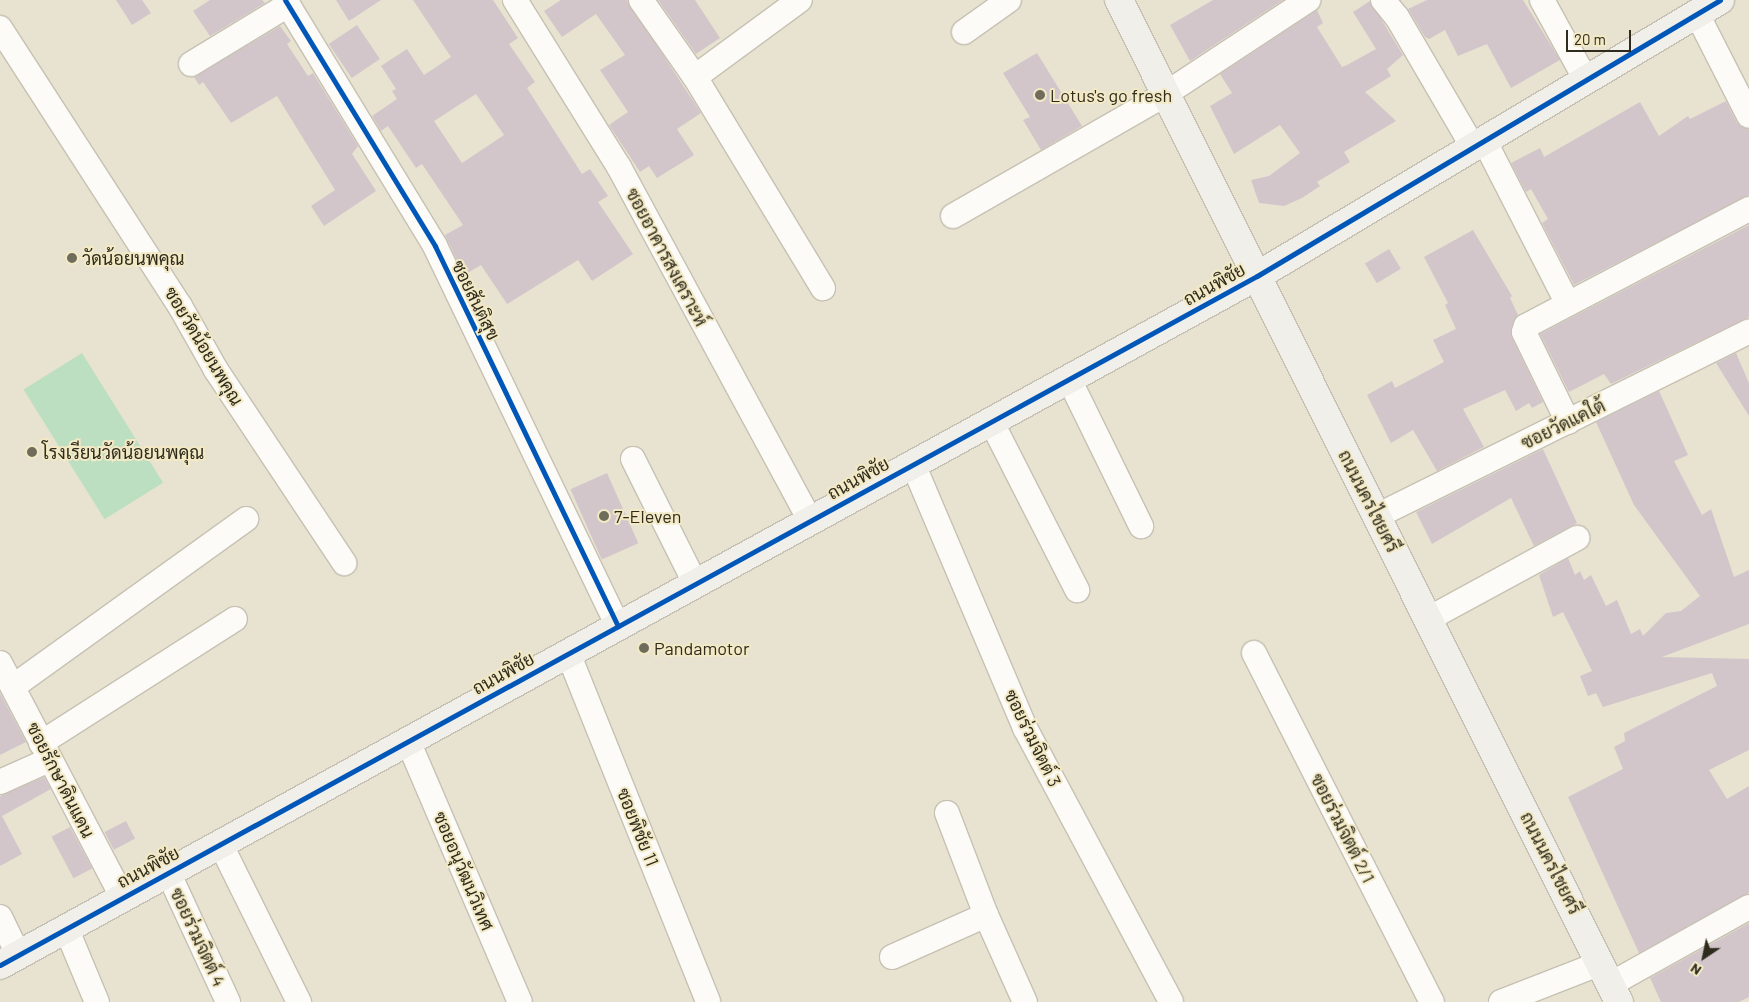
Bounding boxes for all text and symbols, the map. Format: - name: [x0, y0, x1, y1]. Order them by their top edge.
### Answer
- scale bar: [1569, 20, 1634, 52]
- text: 20 m: [1574, 30, 1606, 48]
- place label: Lotus's go fresh: [1050, 84, 1172, 106]
- marker: Lotus's go fresh: [1034, 89, 1046, 101]
- street label: ซอยอาคารสงเคราะห์: [622, 184, 712, 330]
- place label: วัดน้อยนพคุณ: [82, 247, 184, 269]
- marker: วัดน้อยนพคุณ: [66, 252, 78, 264]
- street label: ซอยสันติสุข: [447, 257, 505, 343]
- street label: ถนนพิชัย: [1179, 258, 1249, 310]
- street label: ซอยวัดน้อยนพคุณ: [160, 283, 248, 409]
- street label: ซอยวัดแคใต้: [1517, 394, 1609, 454]
- place label: โรงเรียนวัดน้อยนพคุณ: [42, 441, 204, 463]
- marker: โรงเรียนวัดน้อยนพคุณ: [26, 446, 38, 458]
- street label: ถนนนครไชยศรี: [1334, 446, 1404, 556]
- street label: ถนนพิชัย: [823, 452, 893, 504]
- place label: 7-Eleven: [614, 505, 682, 527]
- marker: 7-Eleven: [598, 510, 610, 522]
- place label: Pandamotor: [654, 637, 750, 659]
- marker: Pandamotor: [638, 642, 650, 654]
- street label: ถนนพิชัย: [468, 647, 538, 699]
- street label: ซอยร่วมจิตต์ 3: [1000, 686, 1066, 790]
- street label: ซอยรักษาดินแดน: [23, 719, 99, 841]
- street label: ซอยร่วมจิตต์ 2/1: [1306, 770, 1380, 886]
- street label: ซอยพิชัย 11: [613, 785, 663, 869]
- street label: ซอยอนุวัฒนวิเทศ: [429, 808, 499, 934]
- street label: ถนนนครไชยศรี: [1516, 808, 1586, 918]
- street label: ถนนพิชัย: [113, 842, 183, 892]
- street label: ซอยร่วมจิตต์ 4: [166, 884, 230, 990]
- north arrow: [1679, 932, 1729, 982]
- text: N: [1687, 960, 1704, 980]

